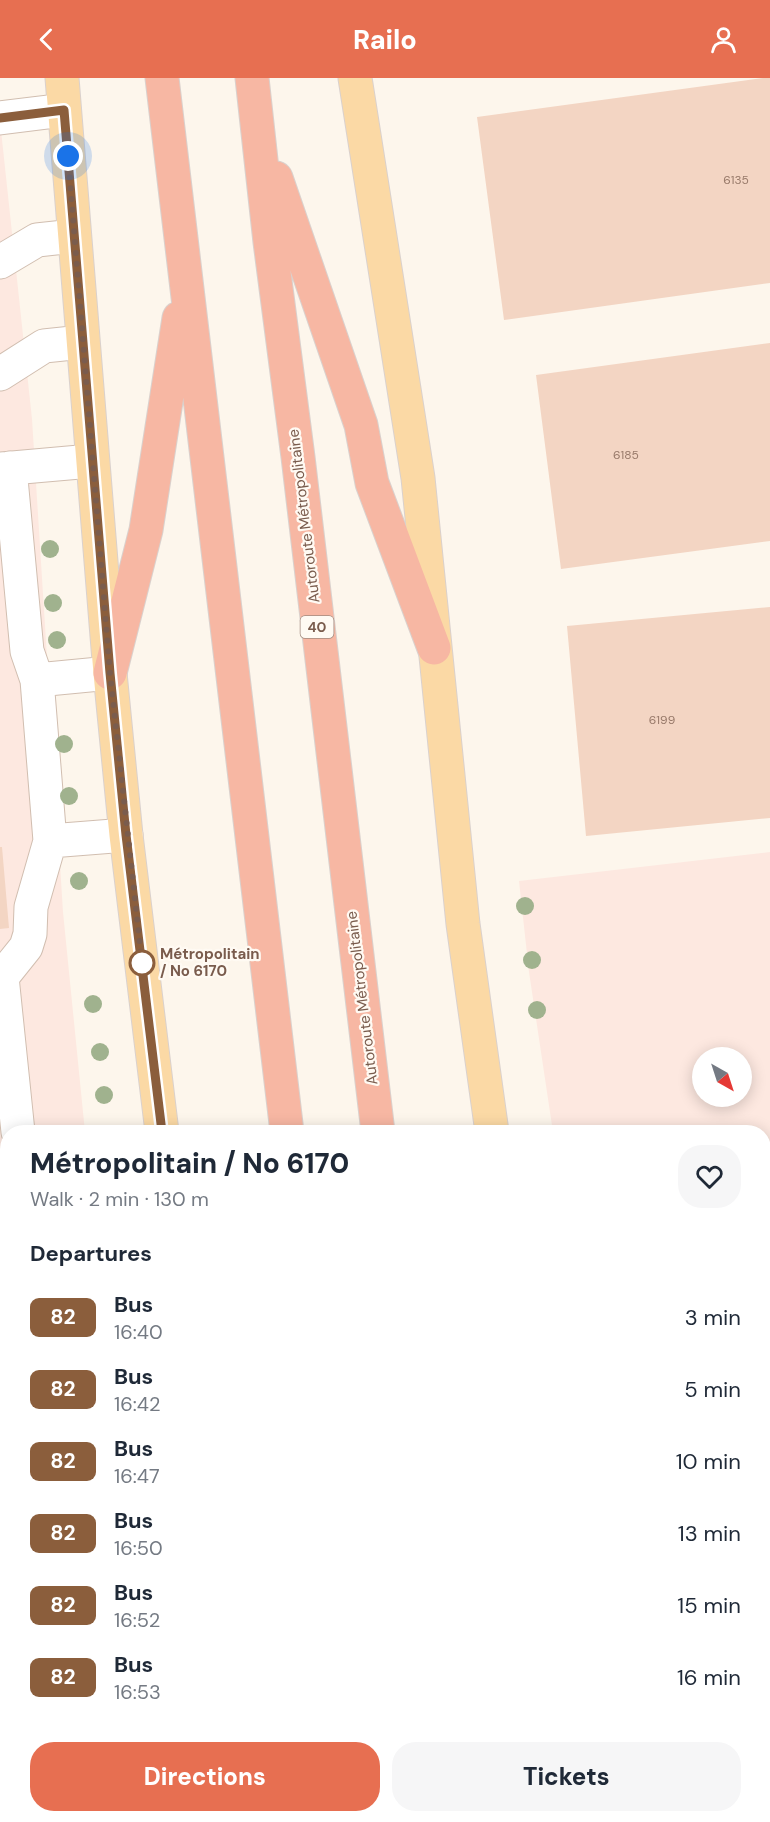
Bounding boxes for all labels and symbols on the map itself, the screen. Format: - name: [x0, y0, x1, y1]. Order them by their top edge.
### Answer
- your location: [53, 141, 83, 171]
- house number: 6135: [723, 172, 749, 188]
- street label: Autoroute Métropolitaine: [283, 428, 325, 604]
- house number: 6185: [613, 447, 639, 463]
- road number: 40: [300, 616, 334, 638]
- house number: 6199: [649, 712, 675, 728]
- street label: Autoroute Métropolitaine: [341, 910, 383, 1086]
- place label: Métropolitain / No 6170: [160, 944, 260, 981]
- marker: Métropolitain / No 6170: [129, 950, 155, 976]
- north arrow: [692, 1047, 752, 1107]

